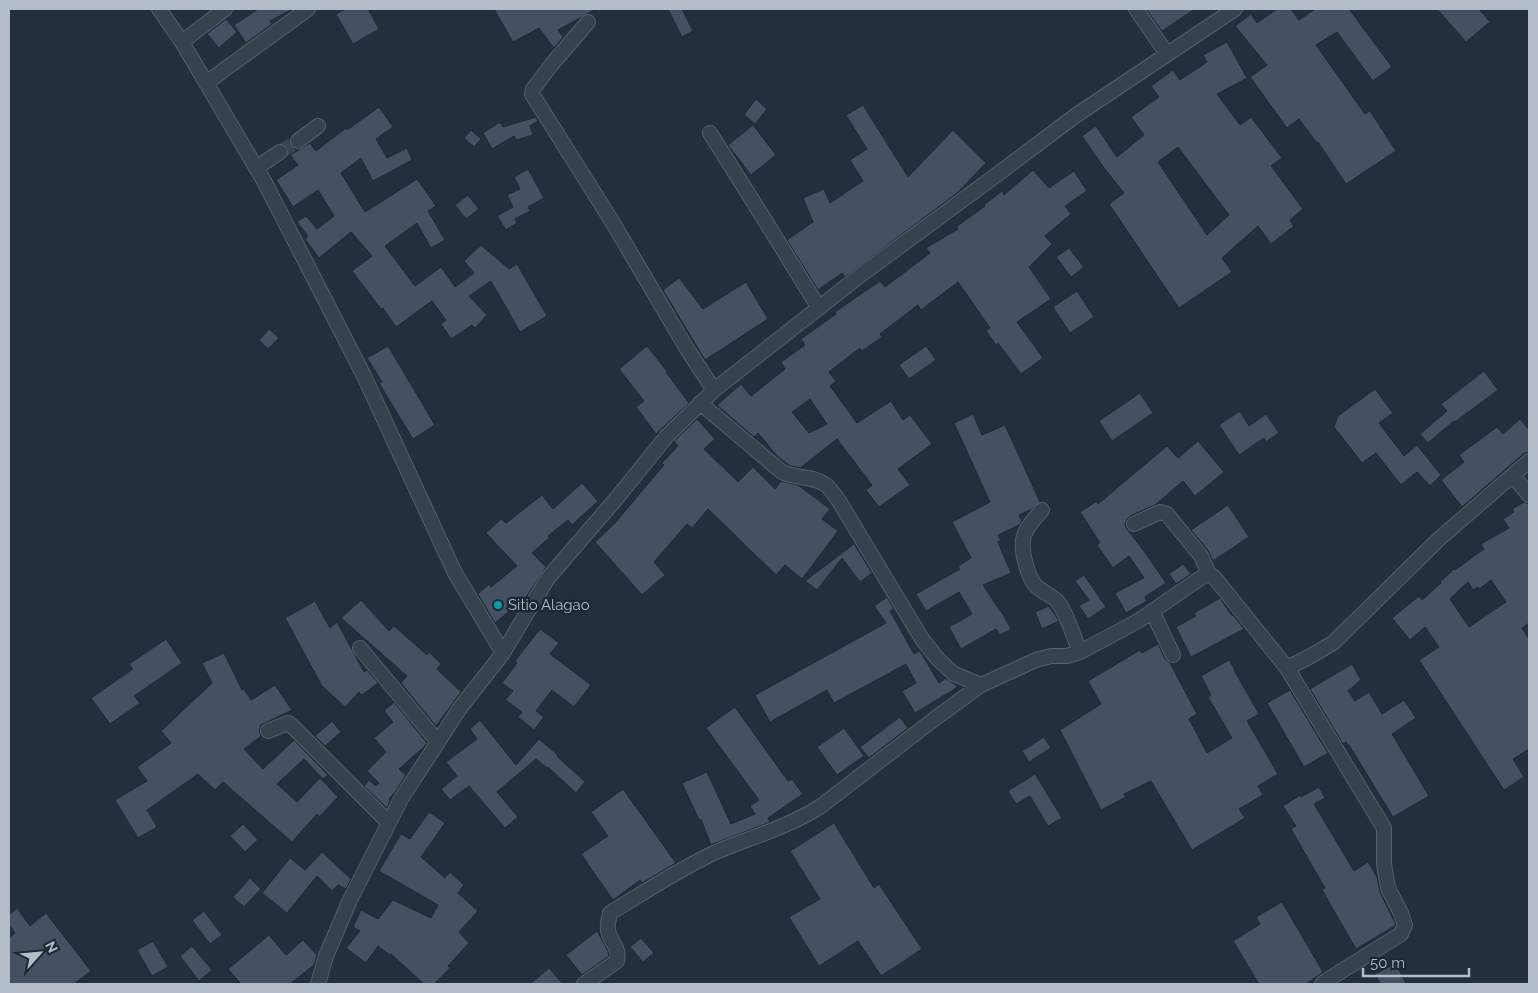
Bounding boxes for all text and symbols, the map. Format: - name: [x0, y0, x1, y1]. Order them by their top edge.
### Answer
- place label: Sitio Alagao: [508, 596, 590, 614]
- marker: Sitio Alagao: [492, 599, 504, 611]
- north arrow: [15, 928, 65, 978]
- text: N: [42, 939, 61, 955]
- scale bar: [1363, 946, 1469, 978]
- text: 50 m: [1370, 954, 1405, 972]

